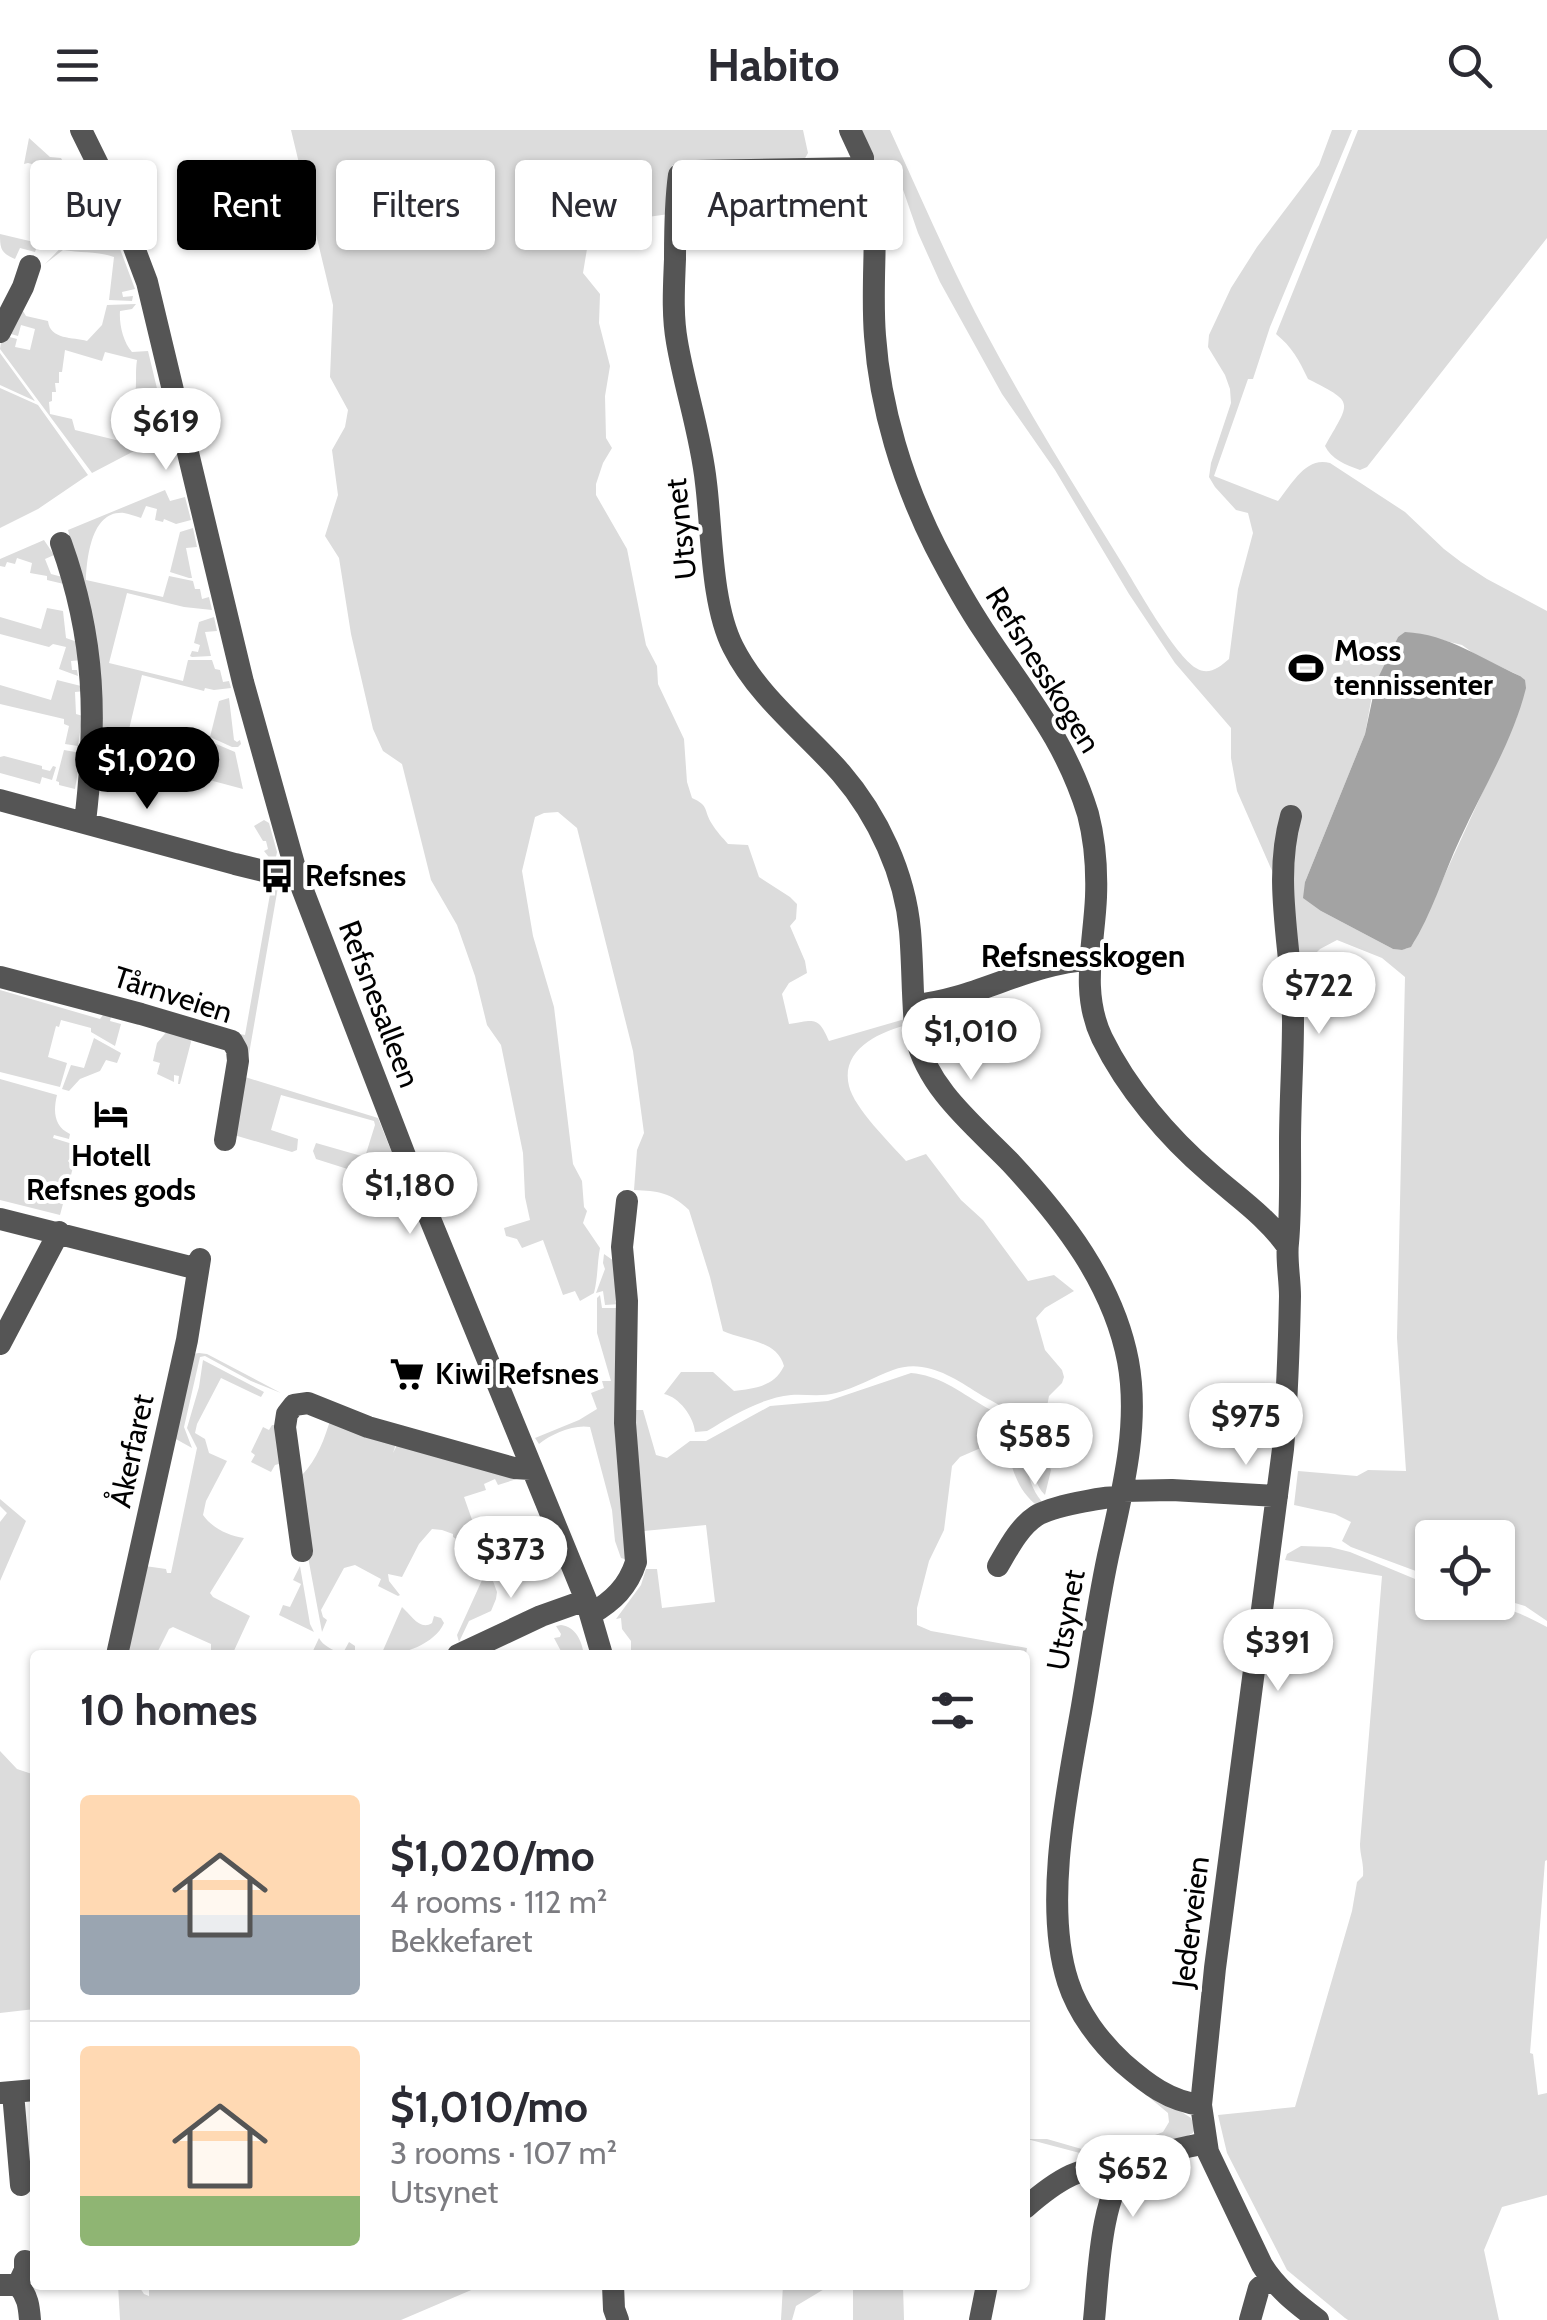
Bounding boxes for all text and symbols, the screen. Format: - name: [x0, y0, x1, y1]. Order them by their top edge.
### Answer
- icon: menu: [50, 38, 105, 93]
- text: Habito: [707, 38, 840, 92]
- icon: search: [1442, 38, 1497, 93]
- chip: Buy: [30, 160, 157, 250]
- chip: Rent: [177, 160, 316, 250]
- chip: Filters: [336, 160, 495, 250]
- chip: New: [515, 160, 652, 250]
- chip: Apartment: [672, 160, 903, 250]
- pin: $619: [107, 388, 225, 473]
- text: $619: [133, 401, 199, 440]
- street label: Utsynet: [657, 477, 704, 581]
- street label: Refsnesskogen: [978, 580, 1109, 759]
- place label: Moss tennissenter: [1334, 632, 1493, 703]
- sports icon: Moss tennissenter: [1287, 649, 1325, 687]
- pin: $1,020: [66, 727, 228, 812]
- text: $1,020: [97, 740, 197, 779]
- bus stop icon: Refsnes: [258, 857, 296, 895]
- place label: Refsnes: [305, 857, 406, 894]
- street label: Refsnesalleen: [331, 915, 428, 1092]
- district label: Refsnesskogen: [981, 936, 1185, 975]
- pin: $722: [1260, 952, 1378, 1037]
- street label: Tårnveien: [109, 958, 237, 1031]
- text: $722: [1285, 965, 1353, 1004]
- pin: $1,010: [890, 998, 1052, 1083]
- text: $1,010: [924, 1011, 1018, 1050]
- hotel icon: Hotell Refsnes gods: [92, 1095, 130, 1133]
- place label: Hotell Refsnes gods: [26, 1137, 196, 1208]
- pin: $1,180: [329, 1152, 491, 1237]
- text: $1,180: [365, 1165, 455, 1204]
- supermarket icon: Kiwi Refsnes: [388, 1355, 426, 1393]
- place label: Kiwi Refsnes: [435, 1355, 599, 1392]
- pin: $975: [1187, 1383, 1305, 1468]
- street label: Åkerfaret: [101, 1391, 162, 1511]
- text: $975: [1211, 1396, 1281, 1435]
- pin: $585: [976, 1403, 1094, 1488]
- text: $585: [999, 1416, 1071, 1455]
- pin: $373: [452, 1516, 570, 1601]
- map controls: [1415, 1520, 1515, 1620]
- button: locate: [1415, 1520, 1515, 1620]
- text: $373: [476, 1529, 546, 1568]
- street label: Utsynet: [1038, 1567, 1093, 1673]
- pin: $391: [1219, 1609, 1337, 1694]
- text: $391: [1245, 1622, 1311, 1661]
- icon: filters: [925, 1683, 980, 1738]
- text: 10 homes: [80, 1684, 258, 1736]
- text: $1,020/mo: [390, 1830, 595, 1882]
- icon: home: [160, 1835, 280, 1955]
- street label: Jederveien: [1164, 1854, 1217, 1991]
- text: 4 rooms · 112 m²: [390, 1882, 607, 1921]
- text: Bekkefaret: [390, 1921, 533, 1960]
- text: $1,010/mo: [390, 2081, 588, 2133]
- icon: home: [160, 2086, 280, 2206]
- text: 3 rooms · 107 m²: [390, 2133, 617, 2172]
- pin: $652: [1074, 2135, 1192, 2220]
- text: $652: [1098, 2148, 1168, 2187]
- text: Utsynet: [390, 2172, 498, 2211]

